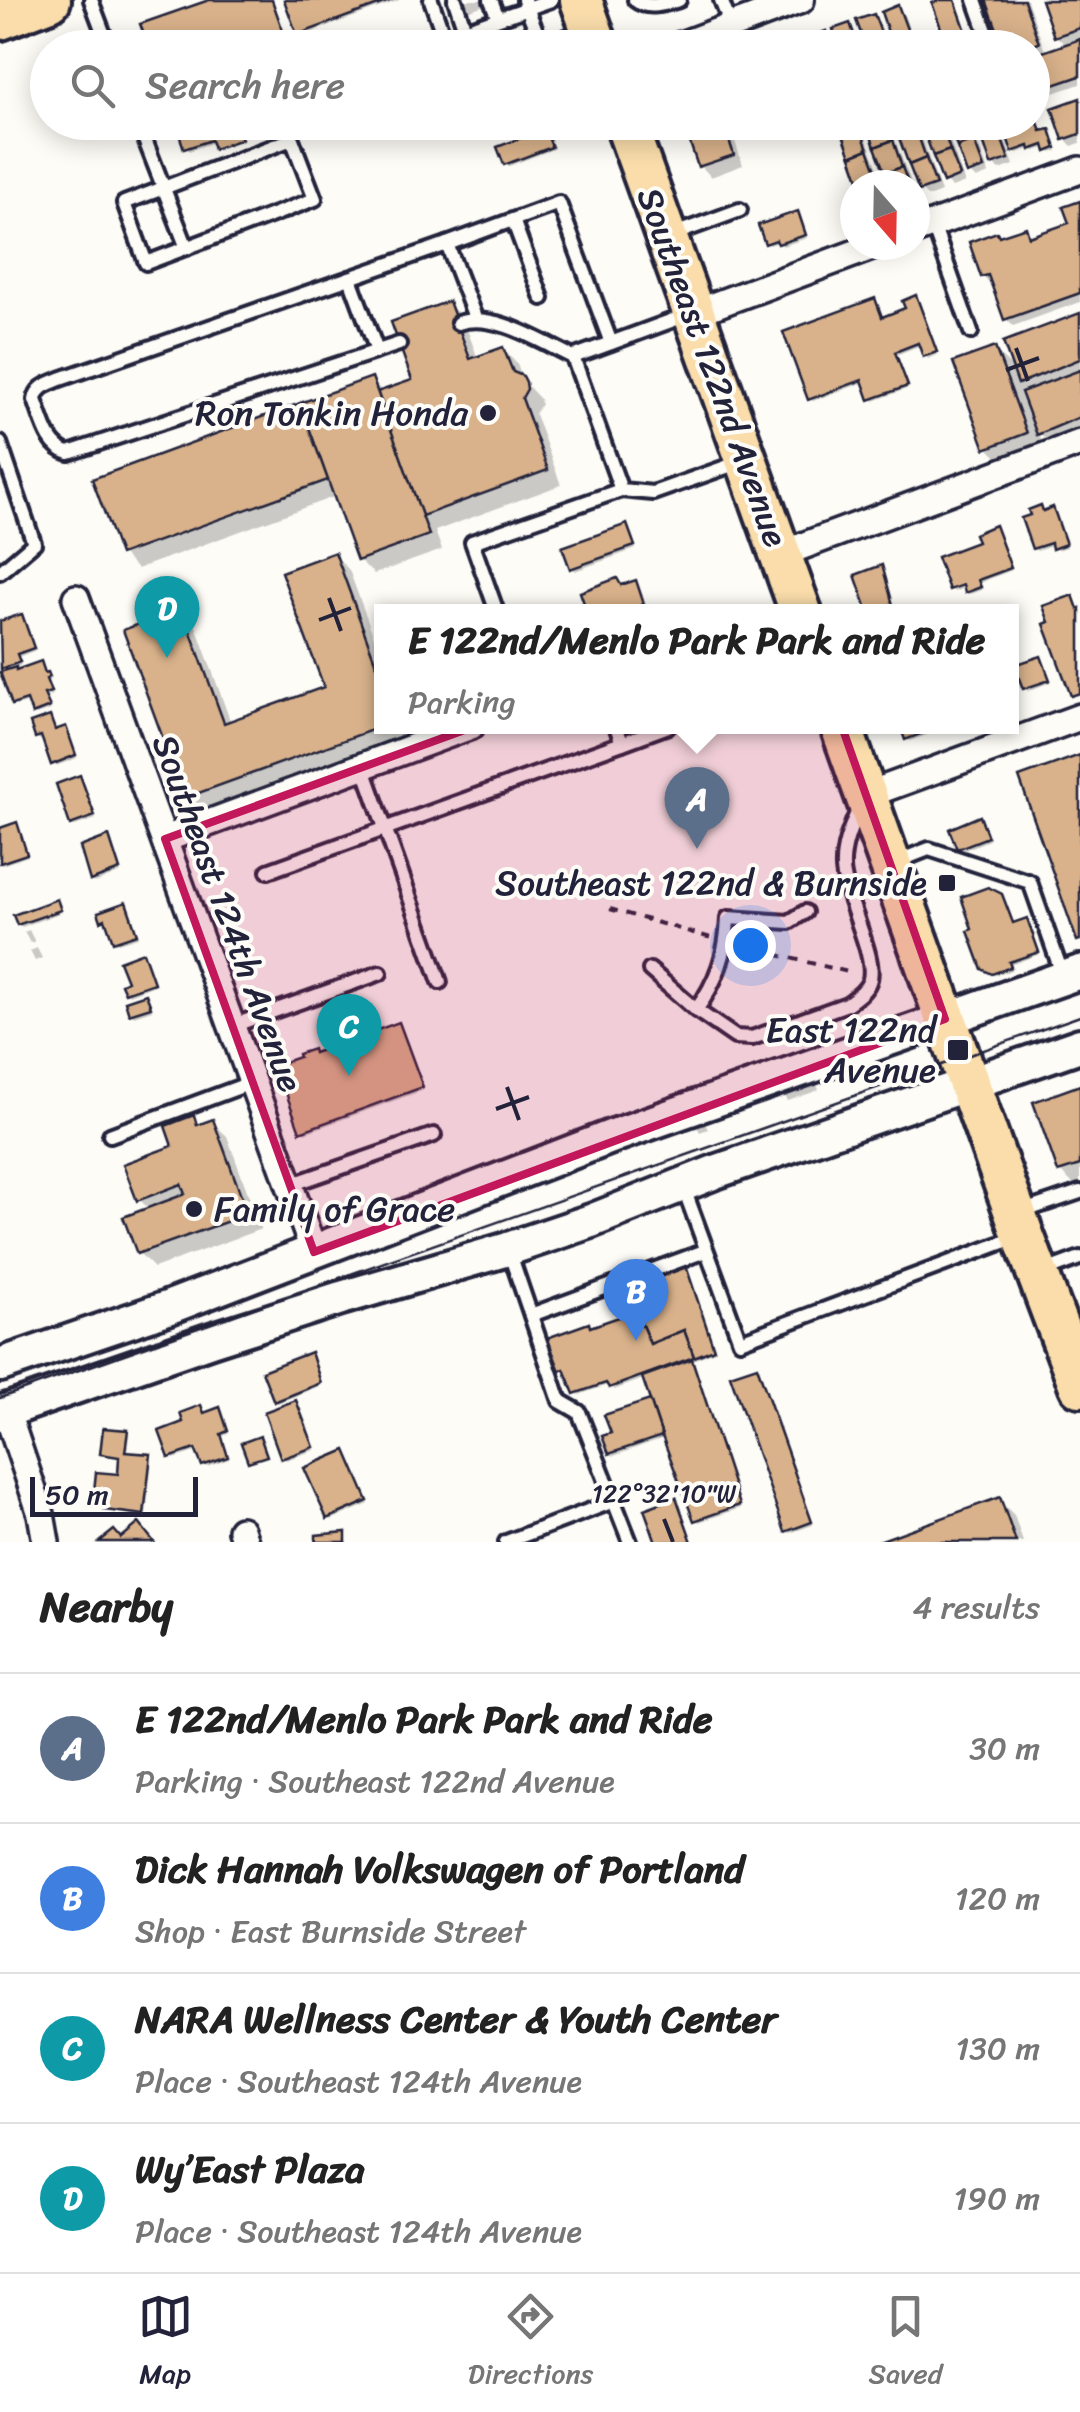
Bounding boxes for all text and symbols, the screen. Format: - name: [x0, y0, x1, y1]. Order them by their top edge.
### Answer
- search box: [30, 30, 1050, 140]
- text: Search here: [145, 52, 345, 119]
- icon: search: [65, 58, 120, 113]
- north arrow: [840, 170, 930, 260]
- street label: Southeast 122nd Avenue: [619, 178, 807, 556]
- place label: Ron Tonkin Honda: [195, 382, 468, 444]
- marker: Ron Tonkin Honda: [477, 402, 499, 424]
- pin: D: [134, 576, 200, 658]
- popup: [374, 604, 1019, 734]
- text: E 122nd/Menlo Park Park and Ride: [408, 607, 985, 674]
- text: Parking: [408, 674, 516, 731]
- street label: Southeast 124th Avenue: [134, 725, 322, 1101]
- pin: A: [664, 766, 730, 849]
- place label: Southeast 122nd & Burnside: [495, 852, 927, 914]
- marker: Southeast 122nd & Burnside: [936, 872, 958, 894]
- your location: [725, 920, 776, 971]
- pin: C: [316, 994, 382, 1076]
- place label: East 122nd Avenue: [766, 999, 939, 1101]
- marker: East 122nd Avenue: [945, 1037, 971, 1063]
- place label: Family of Grace: [214, 1178, 455, 1240]
- marker: Family of Grace: [183, 1198, 205, 1220]
- pin: B: [604, 1258, 668, 1341]
- text: 50 m: [45, 1470, 109, 1519]
- text: 122°32'10"W: [592, 1471, 737, 1516]
- scale bar: [30, 1472, 198, 1516]
- text: Nearby: [40, 1570, 173, 1644]
- text: 4 results: [912, 1579, 1040, 1636]
- text: E 122nd/Menlo Park Park and Ride: [135, 1686, 713, 1753]
- text: A: [62, 1720, 83, 1777]
- text: 30 m: [969, 1720, 1040, 1777]
- text: Parking · Southeast 122nd Avenue: [135, 1753, 615, 1810]
- text: Dick Hannah Volkswagen of Portland: [135, 1836, 744, 1903]
- text: B: [62, 1870, 83, 1927]
- text: 120 m: [955, 1870, 1040, 1927]
- text: Shop · East Burnside Street: [135, 1903, 526, 1960]
- text: NARA Wellness Center & Youth Center: [135, 1986, 777, 2053]
- text: C: [63, 2020, 82, 2077]
- text: 130 m: [956, 2020, 1040, 2077]
- text: Place · Southeast 124th Avenue: [135, 2053, 582, 2110]
- text: Wy’East Plaza: [135, 2136, 365, 2203]
- text: D: [63, 2170, 82, 2227]
- text: 190 m: [954, 2170, 1040, 2227]
- text: Place · Southeast 124th Avenue: [135, 2203, 582, 2260]
- tab: Map: [138, 2289, 193, 2398]
- tab: Directions: [468, 2289, 593, 2398]
- tab: Saved: [869, 2289, 942, 2398]

